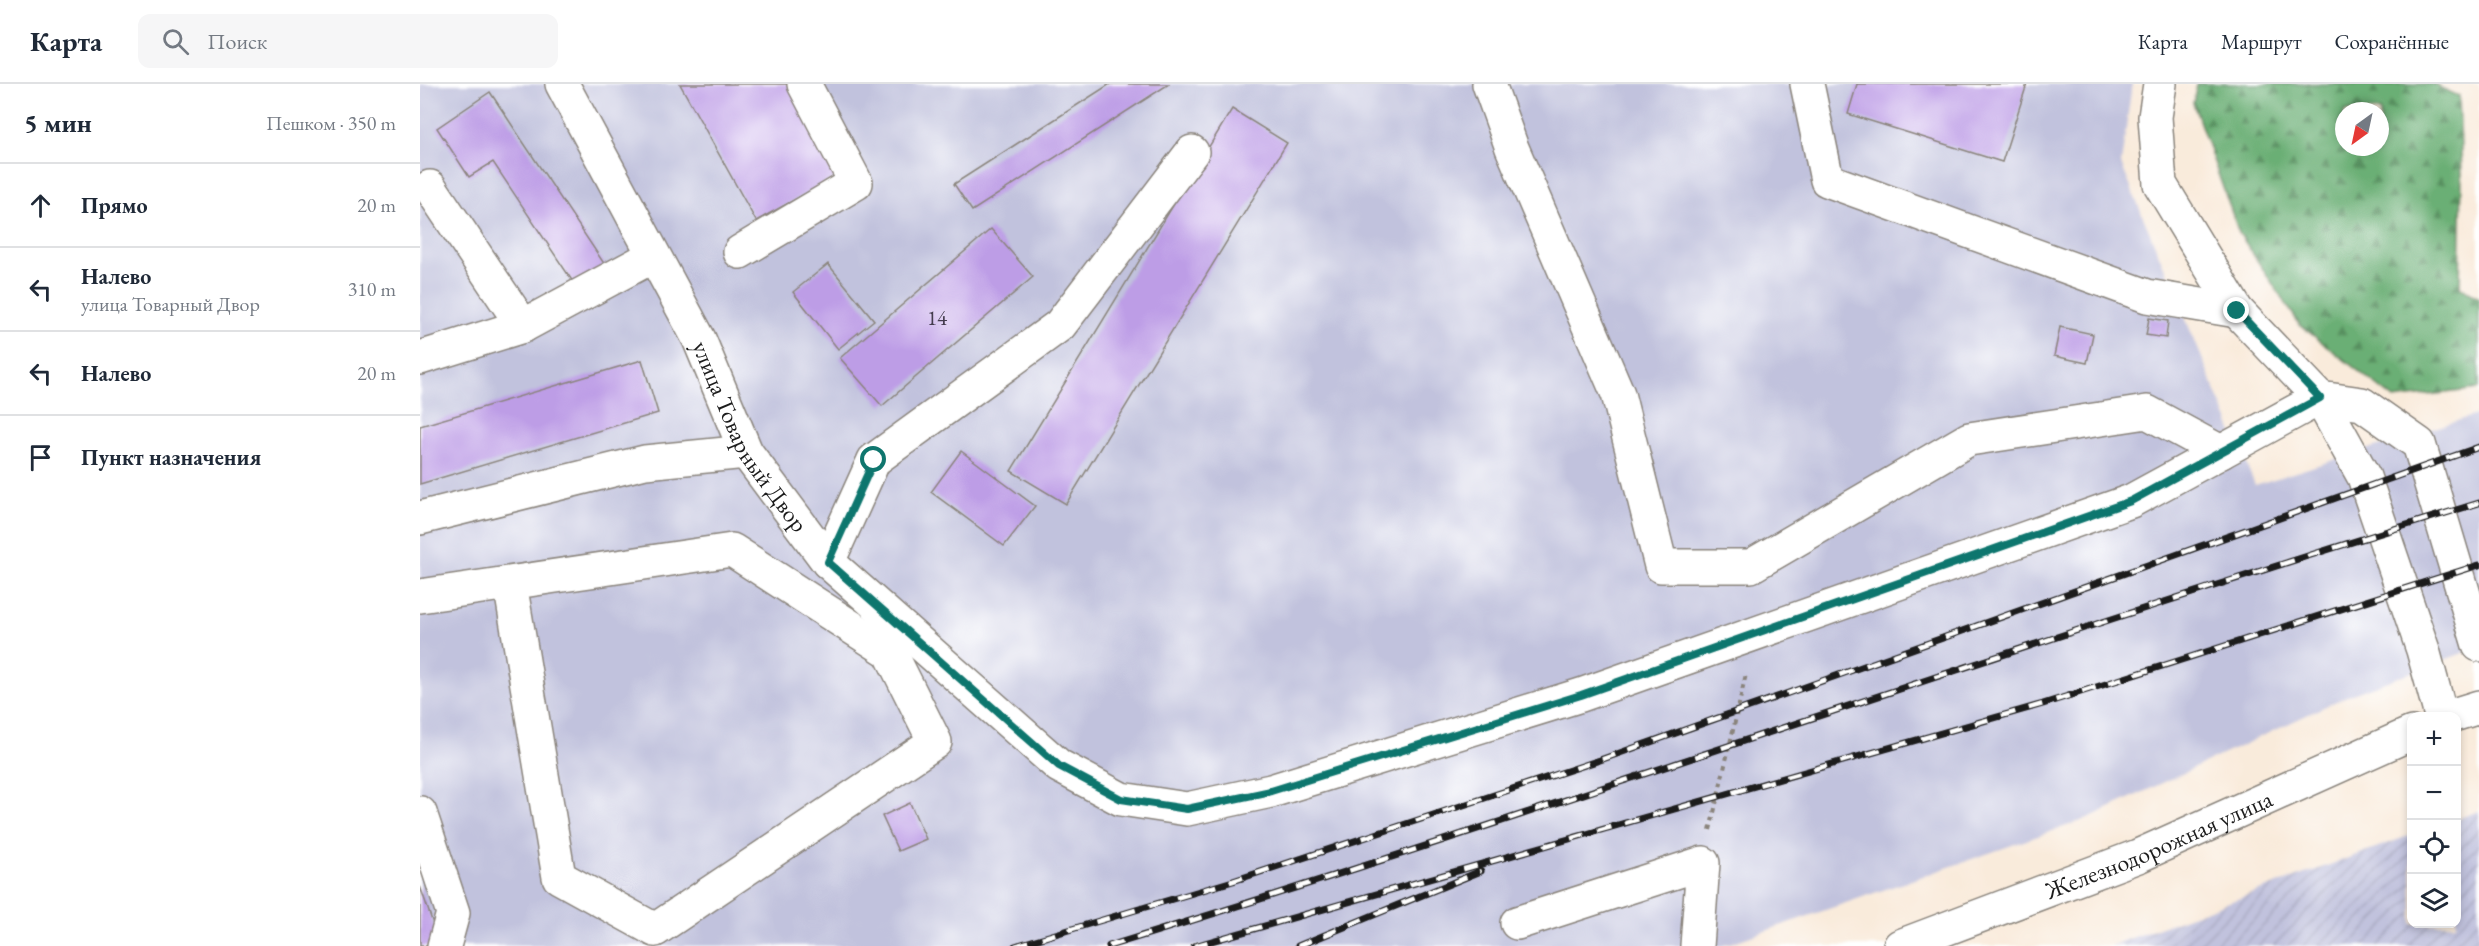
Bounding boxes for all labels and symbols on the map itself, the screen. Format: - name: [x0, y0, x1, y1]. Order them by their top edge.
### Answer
- north arrow: [2335, 102, 2389, 156]
- route end: [2223, 297, 2249, 323]
- house number: 14: [927, 304, 948, 331]
- street label: улица Товарный Двор: [686, 336, 816, 538]
- route start: [860, 446, 886, 472]
- street label: Железнодорожная улица: [2040, 782, 2277, 906]

